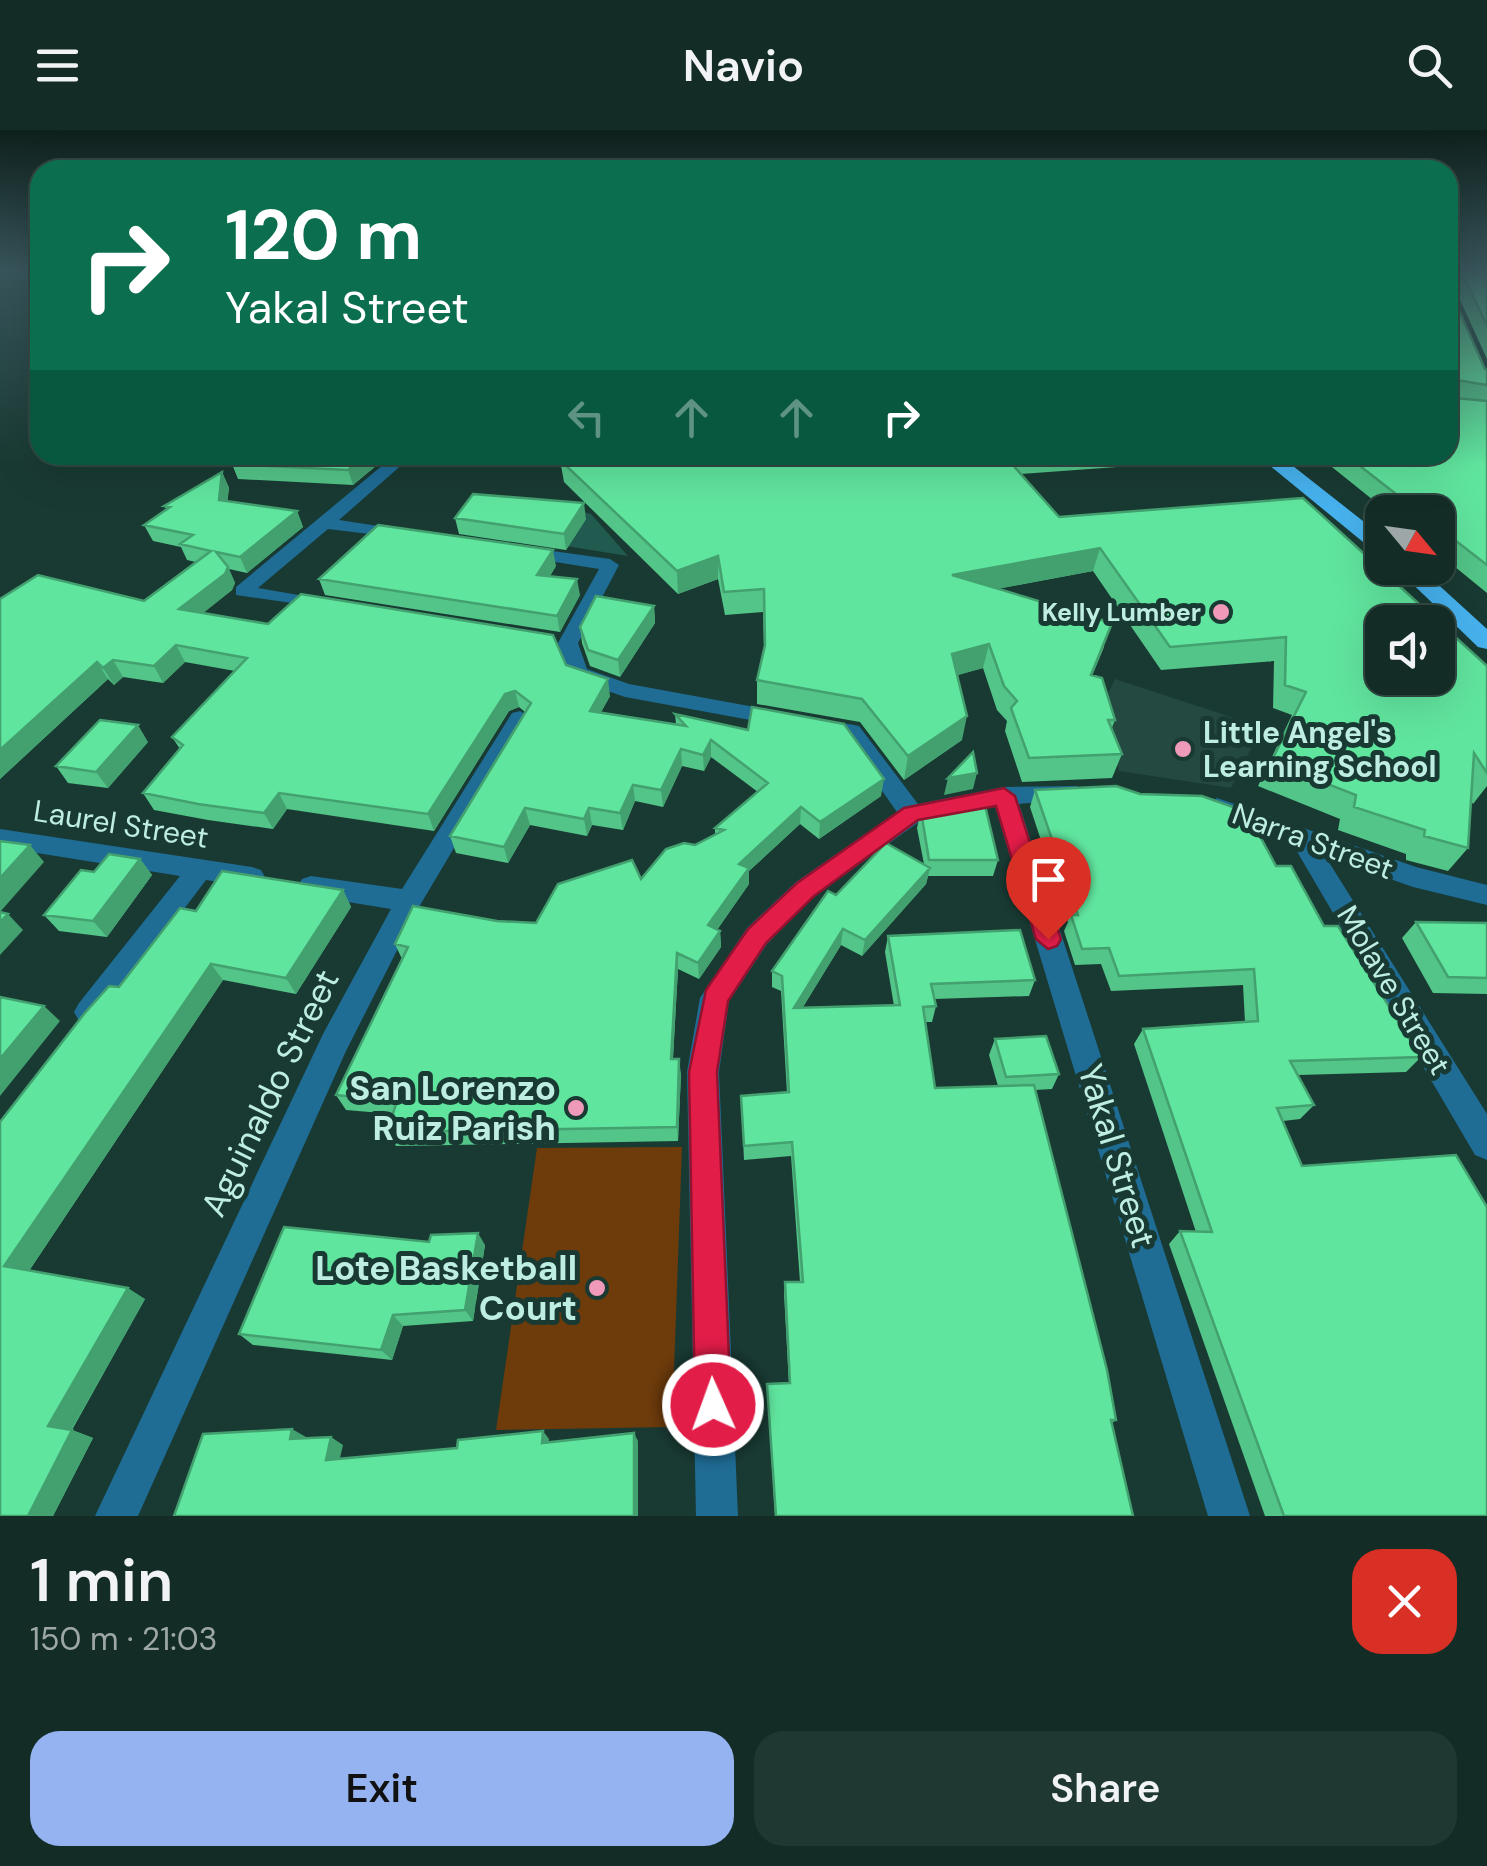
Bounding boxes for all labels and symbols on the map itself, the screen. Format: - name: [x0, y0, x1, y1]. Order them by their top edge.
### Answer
- north arrow: [1365, 495, 1455, 585]
- place label: Kelly Lumber: [1042, 596, 1201, 629]
- marker: Kelly Lumber: [1210, 601, 1232, 623]
- place label: Little Angel's Learning School: [1203, 713, 1437, 786]
- marker: Little Angel's Learning School: [1172, 738, 1194, 760]
- street label: Laurel Street: [31, 791, 211, 857]
- street label: Narra Street: [1227, 794, 1399, 888]
- pin: [1006, 837, 1091, 940]
- street label: Molave Street: [1328, 898, 1460, 1082]
- street label: Aguinaldo Street: [190, 962, 350, 1224]
- street label: Yakal Street: [1067, 1059, 1167, 1253]
- place label: San Lorenzo Ruiz Parish: [349, 1065, 556, 1151]
- marker: San Lorenzo Ruiz Parish: [565, 1097, 587, 1119]
- place label: Lote Basketball Court: [315, 1245, 577, 1331]
- marker: Lote Basketball Court: [586, 1277, 608, 1299]
- position arrow: [661, 1353, 765, 1457]

